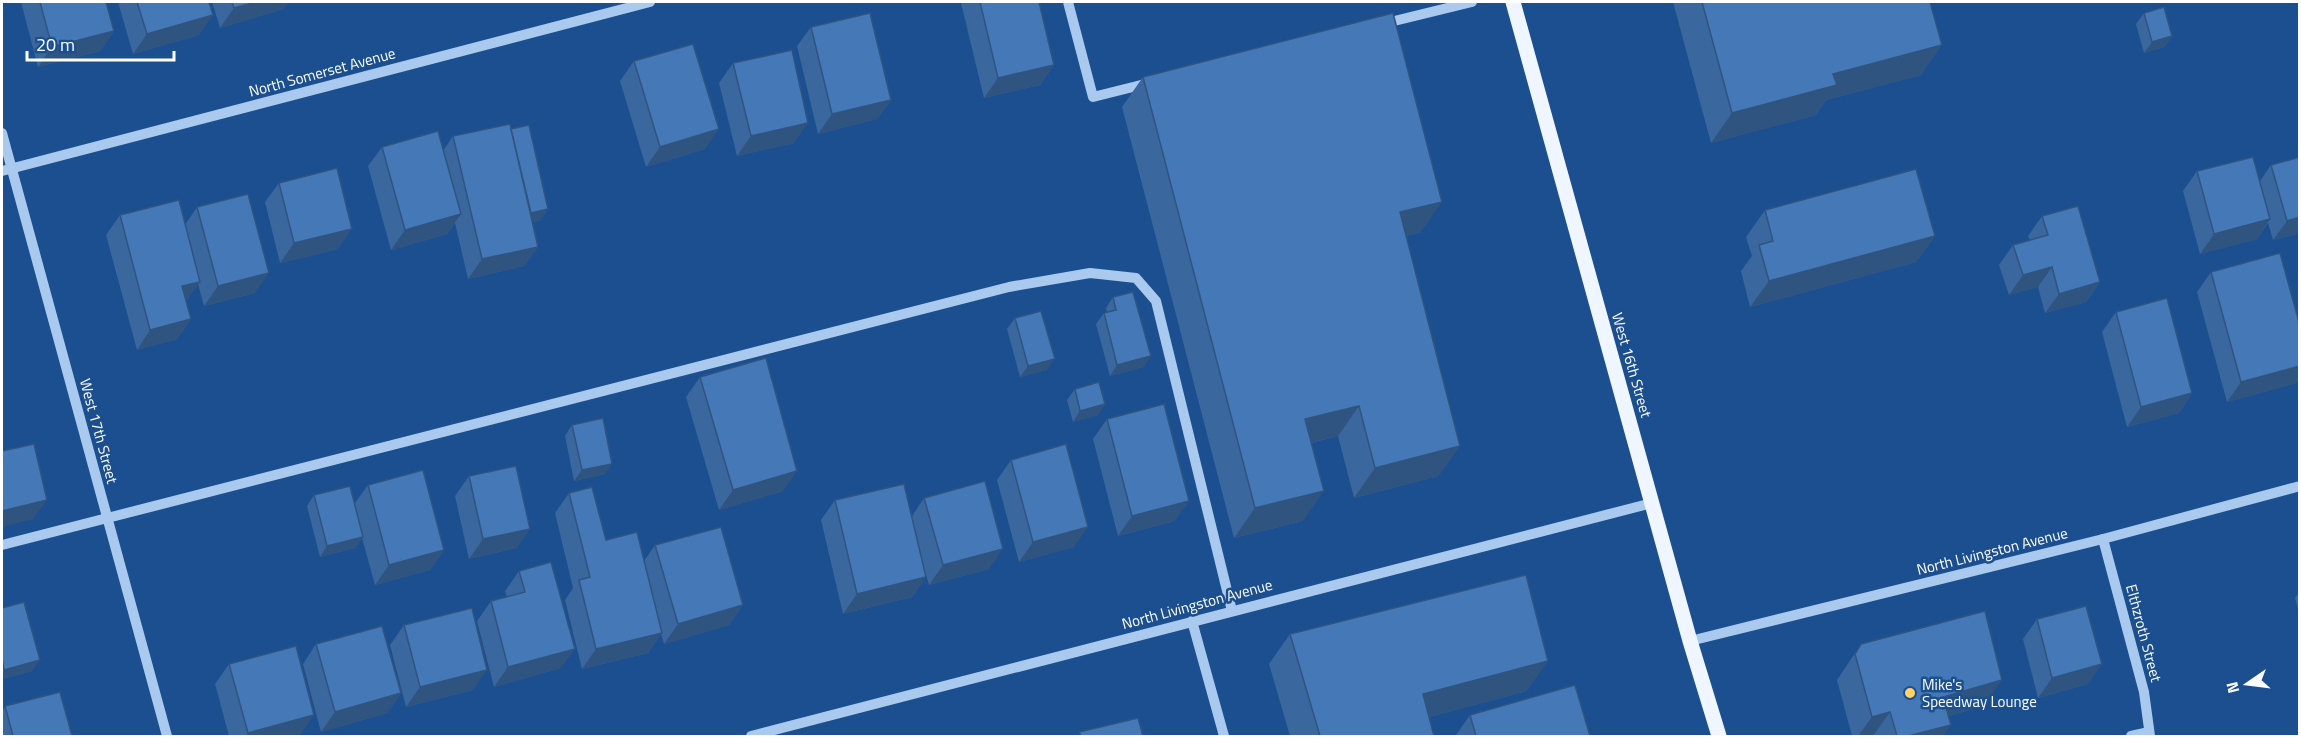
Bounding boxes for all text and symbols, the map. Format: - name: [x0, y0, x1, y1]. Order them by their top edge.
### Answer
- scale bar: [27, 24, 174, 62]
- text: 20 m: [36, 31, 75, 58]
- street label: North Somerset Avenue: [246, 41, 398, 103]
- street label: West 16th Street: [1606, 310, 1658, 421]
- street label: West 17th Street: [74, 376, 124, 487]
- street label: North Livingston Avenue: [1914, 521, 2070, 581]
- street label: North Livingston Avenue: [1119, 573, 1275, 635]
- street label: Elthzroth Street: [2120, 582, 2168, 685]
- north arrow: [2217, 654, 2277, 714]
- place label: Mike's Speedway Lounge: [1922, 673, 2037, 713]
- text: N: [2219, 679, 2245, 696]
- marker: Mike's Speedway Lounge: [1903, 686, 1917, 700]

